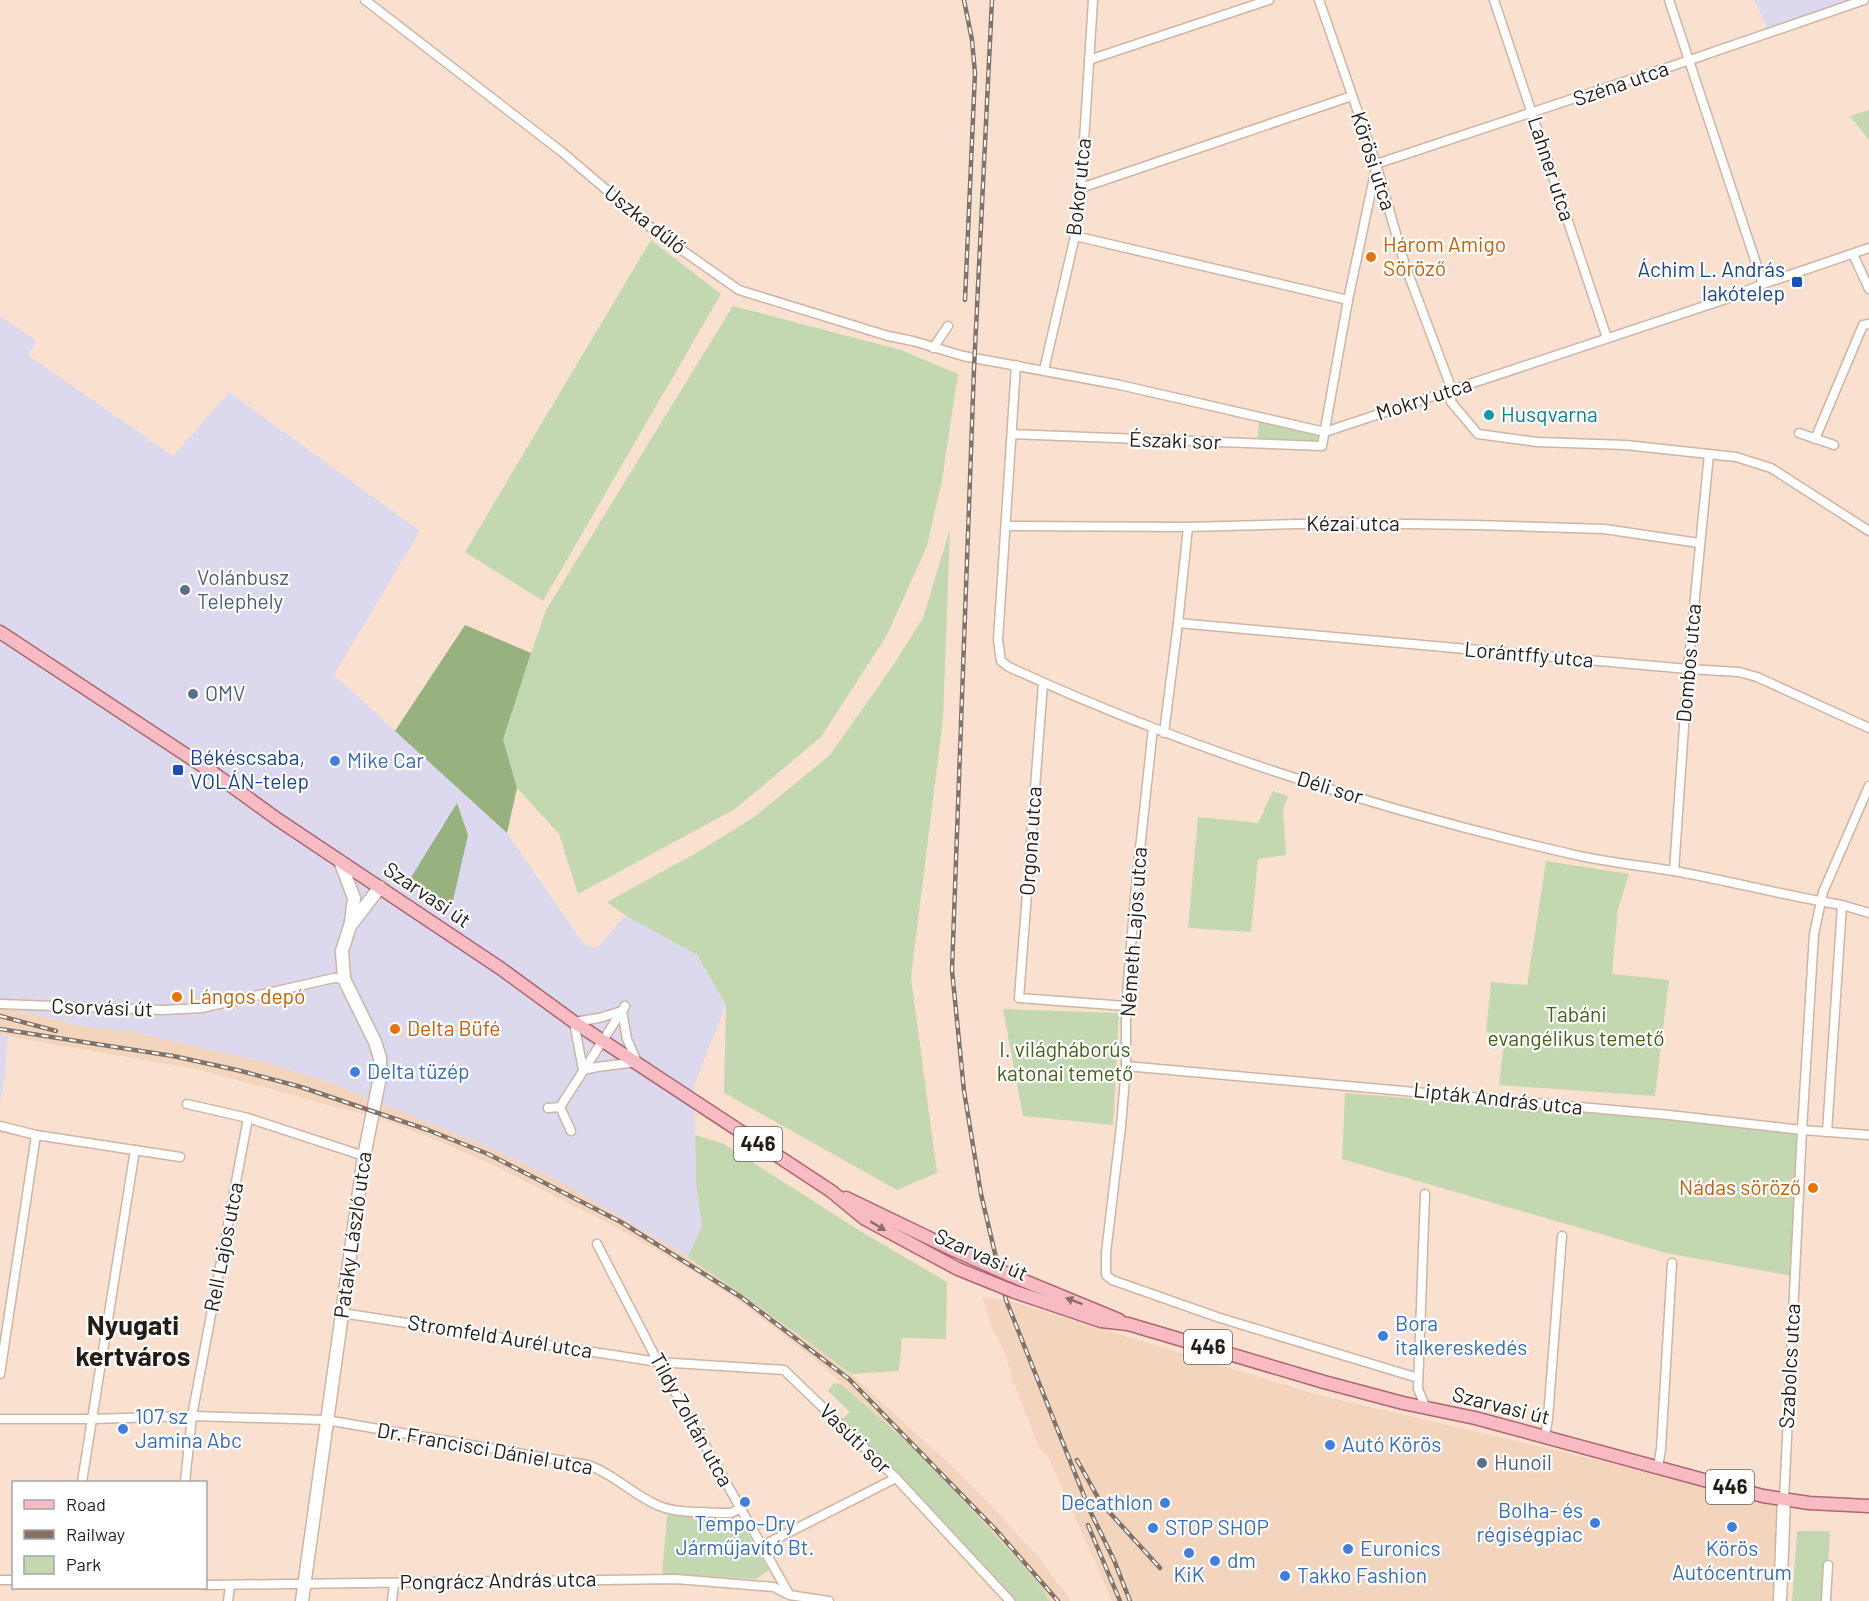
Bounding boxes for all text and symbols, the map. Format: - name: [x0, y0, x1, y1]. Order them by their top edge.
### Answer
- street label: Széna utca: [1569, 55, 1672, 111]
- street label: Körösi utca: [1347, 108, 1402, 213]
- street label: Lahner utca: [1524, 113, 1581, 224]
- street label: Bokor utca: [1060, 137, 1095, 237]
- street label: Uszka dűlő: [600, 179, 692, 259]
- place label: Három Amigo Söröző: [1383, 231, 1506, 280]
- marker: Három Amigo Söröző: [1364, 250, 1378, 264]
- place label: Áchim L. András lakótelep: [1638, 256, 1785, 305]
- marker: Áchim L. András lakótelep: [1790, 275, 1804, 289]
- street label: Mokry utca: [1372, 370, 1475, 425]
- place label: Husqvarna: [1501, 401, 1598, 426]
- marker: Husqvarna: [1482, 408, 1496, 422]
- street label: Északi sor: [1129, 425, 1222, 454]
- street label: Kézai utca: [1306, 510, 1400, 535]
- place label: Volánbusz Telephely: [197, 564, 289, 613]
- marker: Volánbusz Telephely: [178, 583, 192, 597]
- street label: Dombos utca: [1670, 602, 1705, 723]
- street label: Lorántffy utca: [1463, 635, 1595, 672]
- place label: OMV: [205, 680, 245, 705]
- marker: OMV: [186, 687, 200, 701]
- place label: Békéscsaba, VOLÁN-telep: [190, 744, 309, 793]
- place label: Mike Car: [347, 747, 424, 772]
- marker: Mike Car: [328, 754, 342, 768]
- marker: Békéscsaba, VOLÁN-telep: [171, 763, 185, 777]
- street label: Déli sor: [1294, 765, 1367, 809]
- street label: Orgona utca: [1013, 785, 1046, 896]
- street label: Németh Lajos utca: [1114, 846, 1151, 1018]
- street label: Szarvasi út: [380, 856, 476, 932]
- place label: Lángos depó: [189, 983, 305, 1008]
- marker: Lángos depó: [170, 990, 184, 1004]
- street label: Csorvási út: [51, 992, 153, 1021]
- park label: Tabáni evangélikus temető: [1488, 1001, 1664, 1050]
- place label: Delta Büfé: [407, 1015, 500, 1040]
- marker: Delta Büfé: [388, 1022, 402, 1036]
- park label: I. világháborús katonai temető: [997, 1036, 1133, 1085]
- place label: Delta tüzép: [367, 1058, 470, 1083]
- marker: Delta tüzép: [348, 1065, 362, 1079]
- street label: Lipták András utca: [1412, 1076, 1584, 1119]
- road number: 446: [734, 1127, 782, 1161]
- street label: Pataky László utca: [327, 1150, 376, 1320]
- place label: Nádas söröző: [1679, 1174, 1801, 1199]
- street label: Rell Lajos utca: [198, 1180, 247, 1314]
- marker: Nádas söröző: [1806, 1181, 1820, 1195]
- one-way arrow: [870, 1221, 886, 1232]
- street label: Szarvasi út: [931, 1222, 1032, 1285]
- one-way arrow: [1065, 1296, 1083, 1306]
- street label: Szabolcs utca: [1773, 1303, 1804, 1429]
- district label: Nyugati kertváros: [76, 1308, 190, 1371]
- street label: Stromfeld Aurél utca: [406, 1309, 594, 1362]
- place label: Bora italkereskedés: [1395, 1310, 1527, 1359]
- marker: Bora italkereskedés: [1376, 1329, 1390, 1343]
- road number: 446: [1184, 1330, 1232, 1364]
- street label: Tildy Zoltán utca: [645, 1348, 739, 1491]
- street label: Szarvasi út: [1450, 1380, 1553, 1429]
- street label: Vasúti sor: [815, 1398, 897, 1478]
- place label: 107 sz Jamina Abc: [135, 1403, 242, 1452]
- street label: Dr. Francisci Dániel utca: [375, 1416, 595, 1479]
- marker: 107 sz Jamina Abc: [116, 1422, 130, 1436]
- place label: Autó Körös: [1342, 1431, 1441, 1456]
- marker: Autó Körös: [1323, 1438, 1337, 1452]
- place label: Hunoil: [1494, 1449, 1552, 1474]
- marker: Hunoil: [1475, 1456, 1489, 1470]
- road number: 446: [1706, 1470, 1754, 1504]
- legend: [12, 1481, 207, 1589]
- place label: Decathlon: [1061, 1489, 1153, 1514]
- text: Road: [66, 1493, 106, 1515]
- marker: Tempo-Dry Járműjavító Bt.: [738, 1495, 752, 1509]
- marker: Decathlon: [1158, 1496, 1172, 1510]
- place label: Bolha- és régiségpiac: [1477, 1497, 1583, 1546]
- place label: Tempo-Dry Járműjavító Bt.: [676, 1510, 814, 1559]
- place label: STOP SHOP: [1165, 1514, 1269, 1539]
- marker: Bolha- és régiségpiac: [1588, 1516, 1602, 1530]
- marker: Körös Autócentrum: [1725, 1520, 1739, 1534]
- marker: STOP SHOP: [1146, 1521, 1160, 1535]
- text: Railway: [66, 1523, 125, 1545]
- place label: Euronics: [1360, 1535, 1441, 1560]
- place label: Körös Autócentrum: [1672, 1535, 1792, 1584]
- marker: Euronics: [1341, 1542, 1355, 1556]
- marker: KiK: [1182, 1546, 1196, 1560]
- place label: dm: [1227, 1547, 1256, 1572]
- text: Park: [66, 1553, 101, 1575]
- marker: dm: [1208, 1554, 1222, 1568]
- place label: KiK: [1173, 1561, 1205, 1586]
- place label: Takko Fashion: [1297, 1562, 1427, 1587]
- street label: Pongrácz András utca: [399, 1565, 597, 1594]
- marker: Takko Fashion: [1278, 1569, 1292, 1583]

